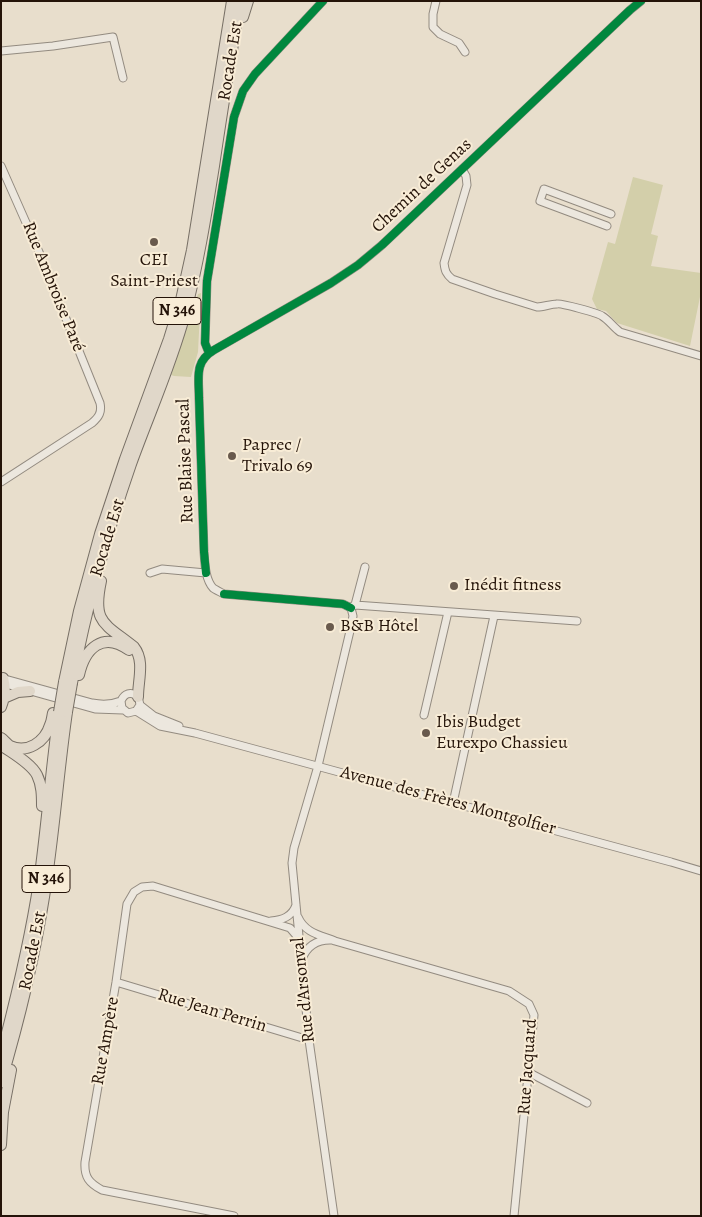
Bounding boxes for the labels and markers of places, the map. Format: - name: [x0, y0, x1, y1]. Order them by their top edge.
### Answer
- marker: CEI Saint-Priest: [148, 236, 160, 248]
- place label: CEI Saint-Priest: [110, 250, 198, 292]
- place label: Paprec / Trivalo 69: [242, 435, 313, 478]
- marker: Paprec / Trivalo 69: [226, 450, 238, 462]
- place label: Inédit fitness: [464, 575, 561, 597]
- marker: Inédit fitness: [448, 580, 460, 592]
- place label: B&B Hôtel: [340, 616, 418, 638]
- marker: B&B Hôtel: [324, 621, 336, 633]
- place label: Ibis Budget Eurexpo Chassieu: [436, 712, 568, 754]
- marker: Ibis Budget Eurexpo Chassieu: [420, 727, 432, 739]

